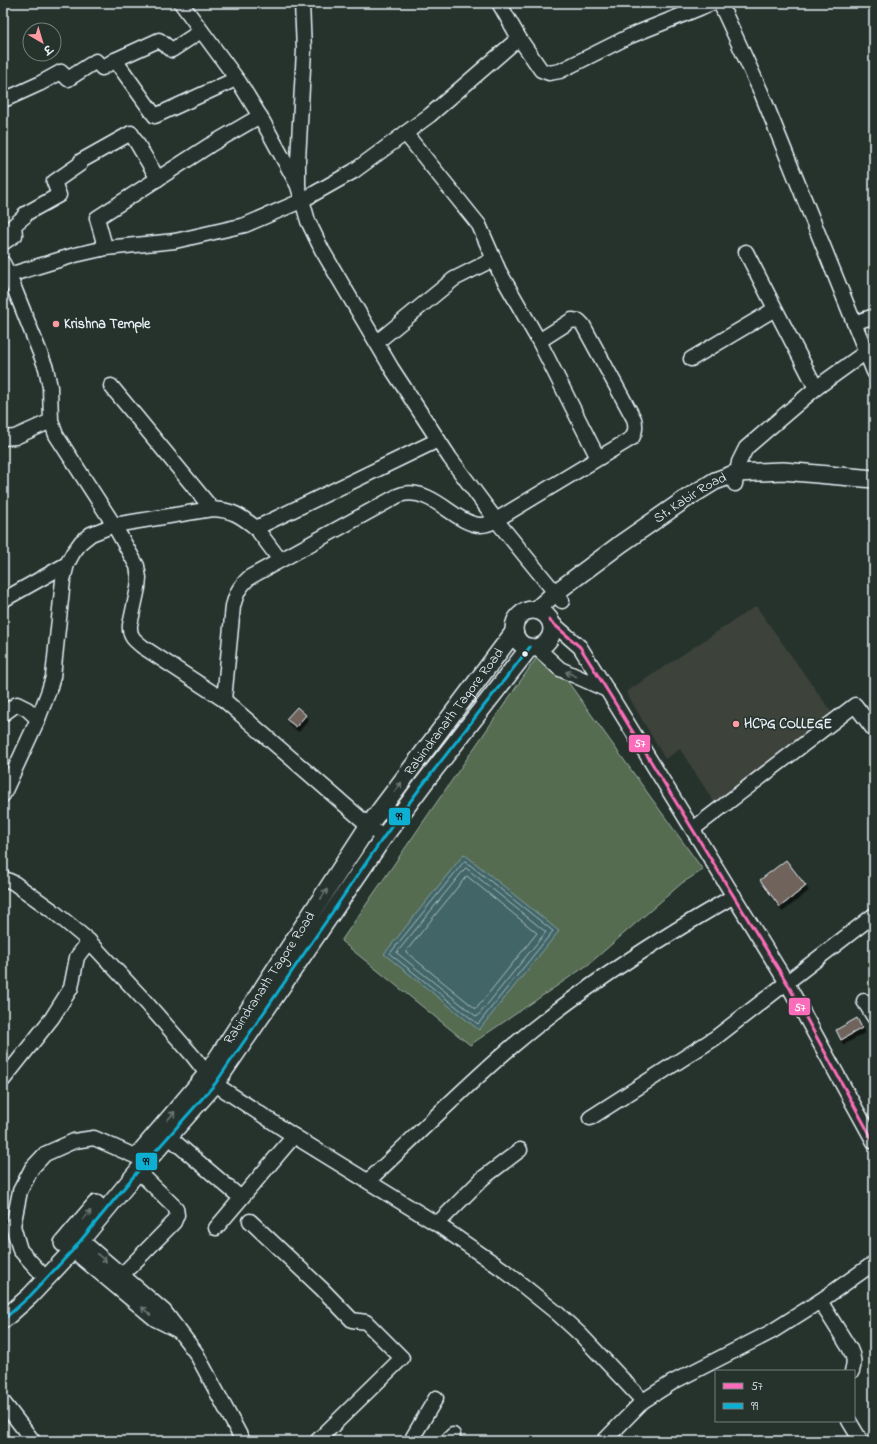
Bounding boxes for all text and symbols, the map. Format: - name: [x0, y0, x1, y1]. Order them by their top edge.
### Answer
- north arrow: [22, 22, 62, 62]
- text: उ: [38, 40, 56, 59]
- place label: Krishna Temple: [64, 314, 151, 335]
- marker: Krishna Temple: [51, 319, 61, 329]
- street label: St. Kabir Road: [649, 467, 729, 529]
- street label: Rabindranath Tagore Road: [399, 643, 509, 780]
- unlabelled marker: [520, 649, 530, 659]
- one-way arrow: [566, 670, 578, 677]
- place label: HCPG COLLEGE: [744, 714, 832, 735]
- marker: HCPG COLLEGE: [731, 719, 741, 729]
- line badge: 57: [628, 734, 651, 753]
- text: 57: [635, 736, 646, 752]
- one-way arrow: [393, 782, 402, 793]
- line badge: 99: [388, 807, 411, 826]
- text: 99: [395, 809, 403, 825]
- one-way arrow: [320, 889, 328, 900]
- street label: Rabindranath Tagore Road: [218, 907, 321, 1049]
- line badge: 57: [788, 997, 811, 1016]
- text: 57: [795, 1000, 806, 1016]
- one-way arrow: [167, 1111, 176, 1122]
- line badge: 99: [135, 1152, 158, 1171]
- text: 99: [142, 1154, 150, 1170]
- one-way arrow: [82, 1210, 91, 1220]
- one-way arrow: [97, 1253, 107, 1262]
- one-way arrow: [141, 1307, 151, 1316]
- legend: [715, 1370, 855, 1422]
- text: 57: [751, 1378, 763, 1396]
- text: 99: [751, 1398, 759, 1416]

